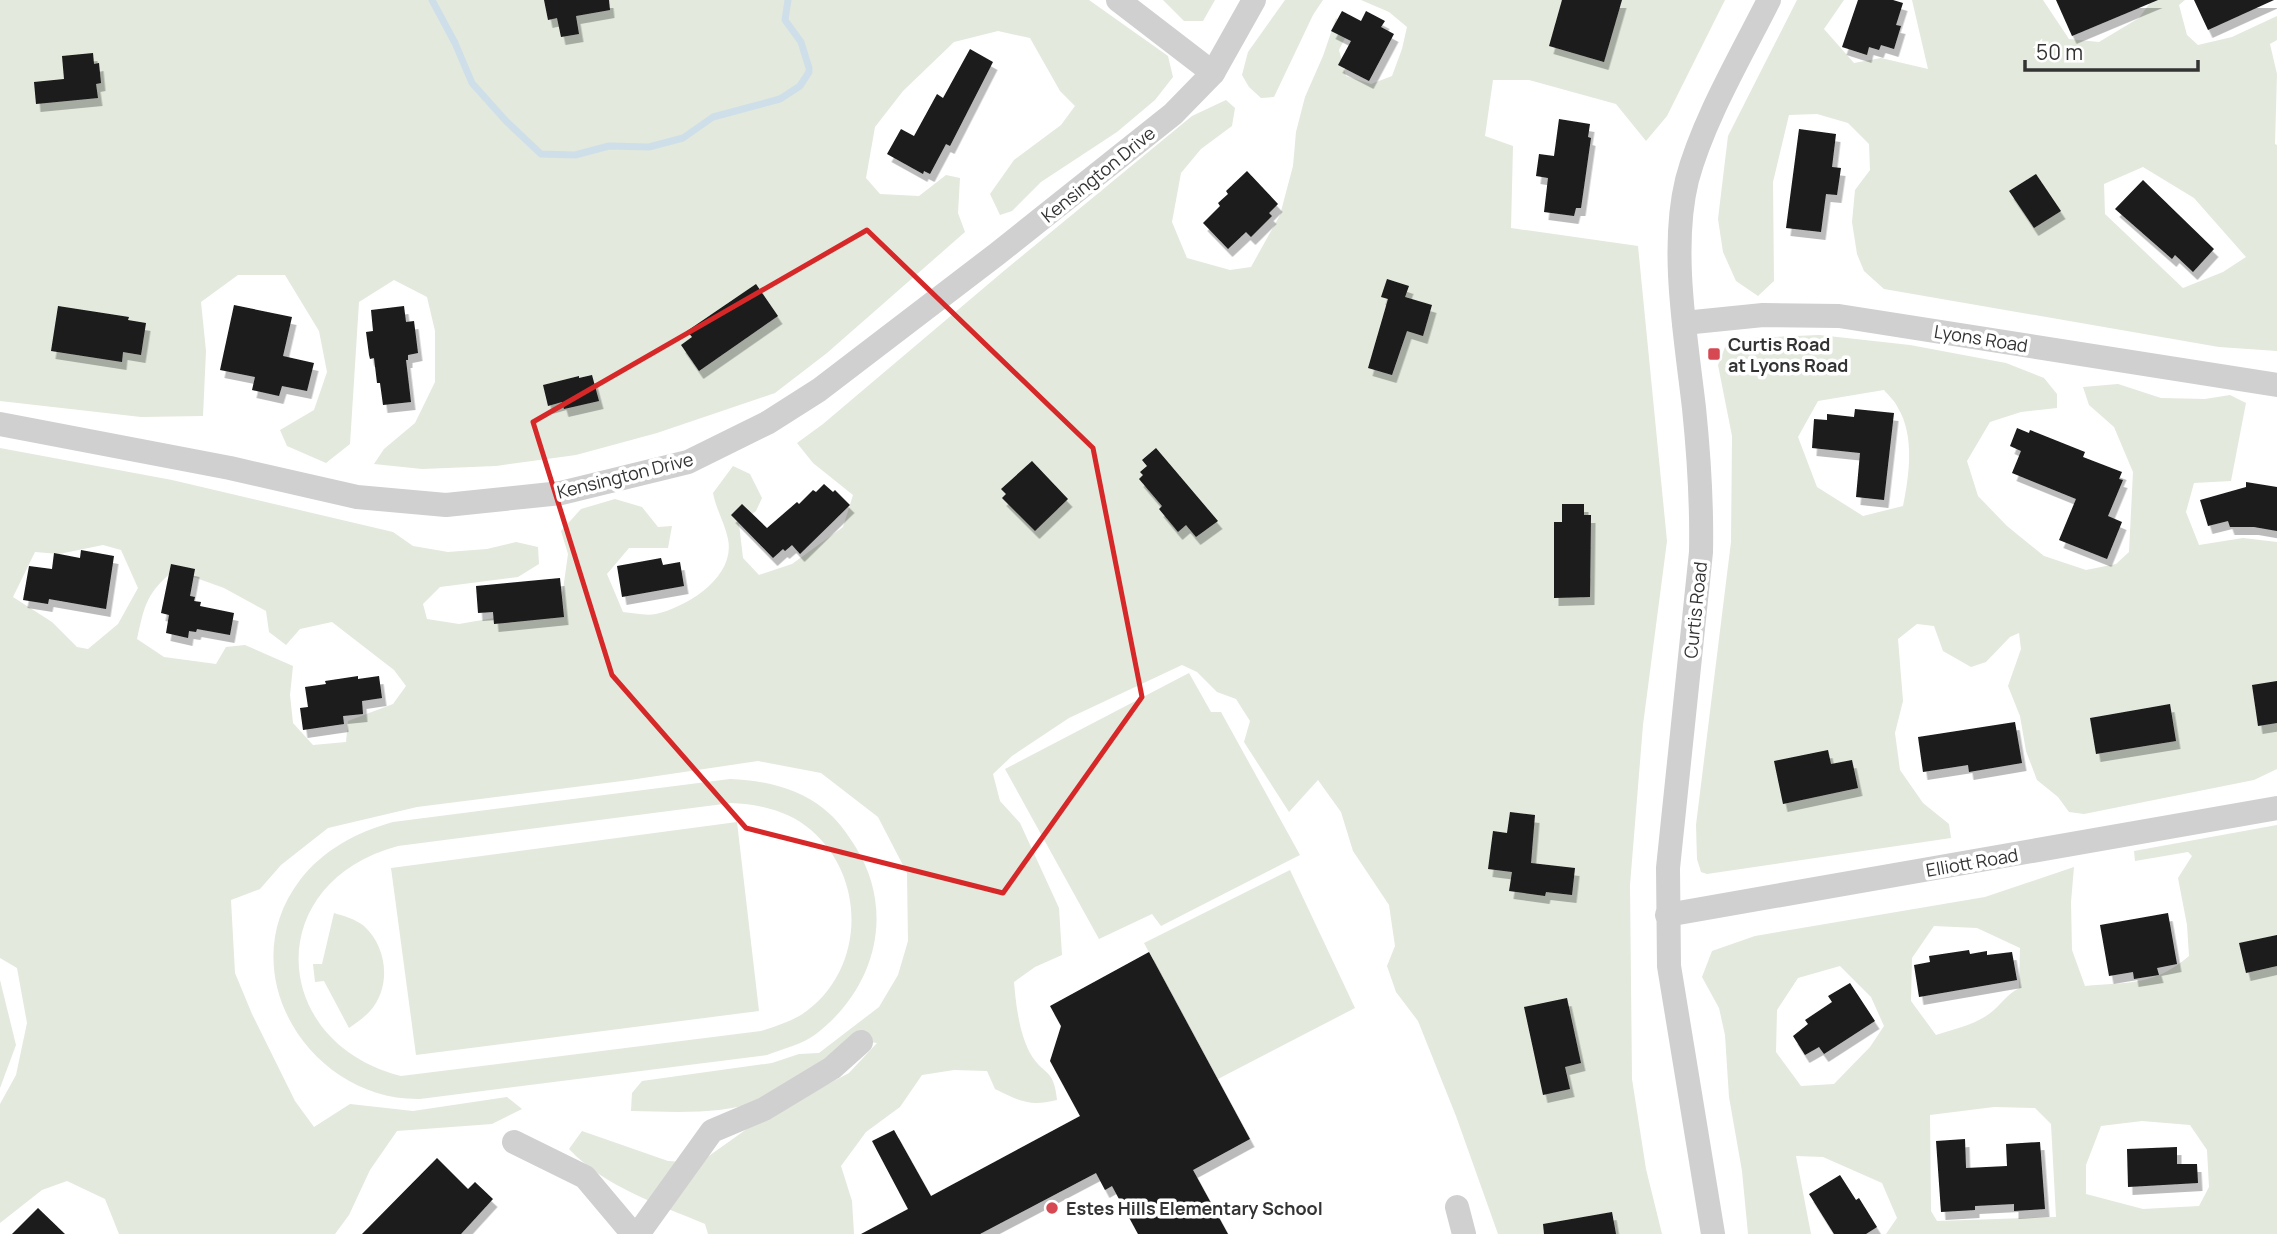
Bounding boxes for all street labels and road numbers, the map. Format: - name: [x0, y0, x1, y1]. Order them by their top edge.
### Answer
- street label: Kensington Drive: [1036, 121, 1160, 227]
- street label: Lyons Road: [1932, 319, 2030, 357]
- street label: Kensington Drive: [554, 446, 696, 504]
- street label: Curtis Road: [1678, 560, 1712, 660]
- street label: Elliott Road: [1924, 842, 2020, 882]

